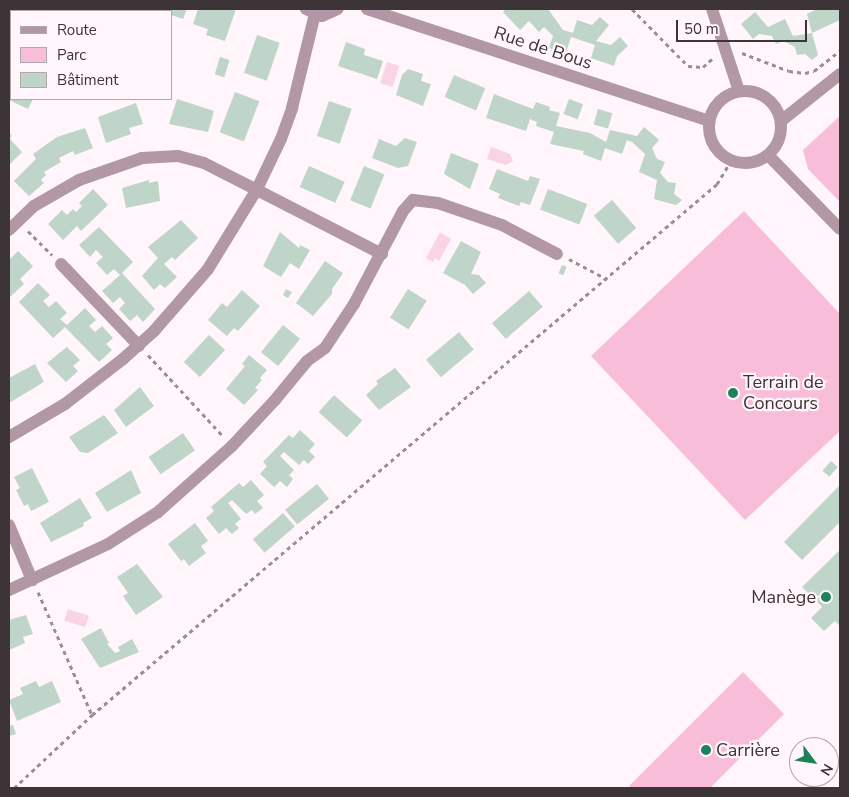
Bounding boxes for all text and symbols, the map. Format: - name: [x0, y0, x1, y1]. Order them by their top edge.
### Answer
- legend: [10, 10, 172, 100]
- scale bar: [679, 10, 810, 42]
- text: 50 m: [684, 19, 719, 39]
- text: Route: [57, 20, 97, 40]
- street label: Rue de Bous: [491, 22, 595, 74]
- text: Parc: [57, 45, 86, 65]
- text: Bâtiment: [57, 70, 118, 90]
- place label: Terrain de Concours: [743, 372, 823, 414]
- marker: Terrain de Concours: [727, 387, 739, 399]
- place label: Manège: [751, 586, 816, 608]
- marker: Manège: [820, 591, 832, 603]
- north arrow: [789, 737, 839, 787]
- place label: Carrière: [716, 739, 780, 761]
- marker: Carrière: [700, 744, 712, 756]
- text: N: [816, 760, 837, 779]

